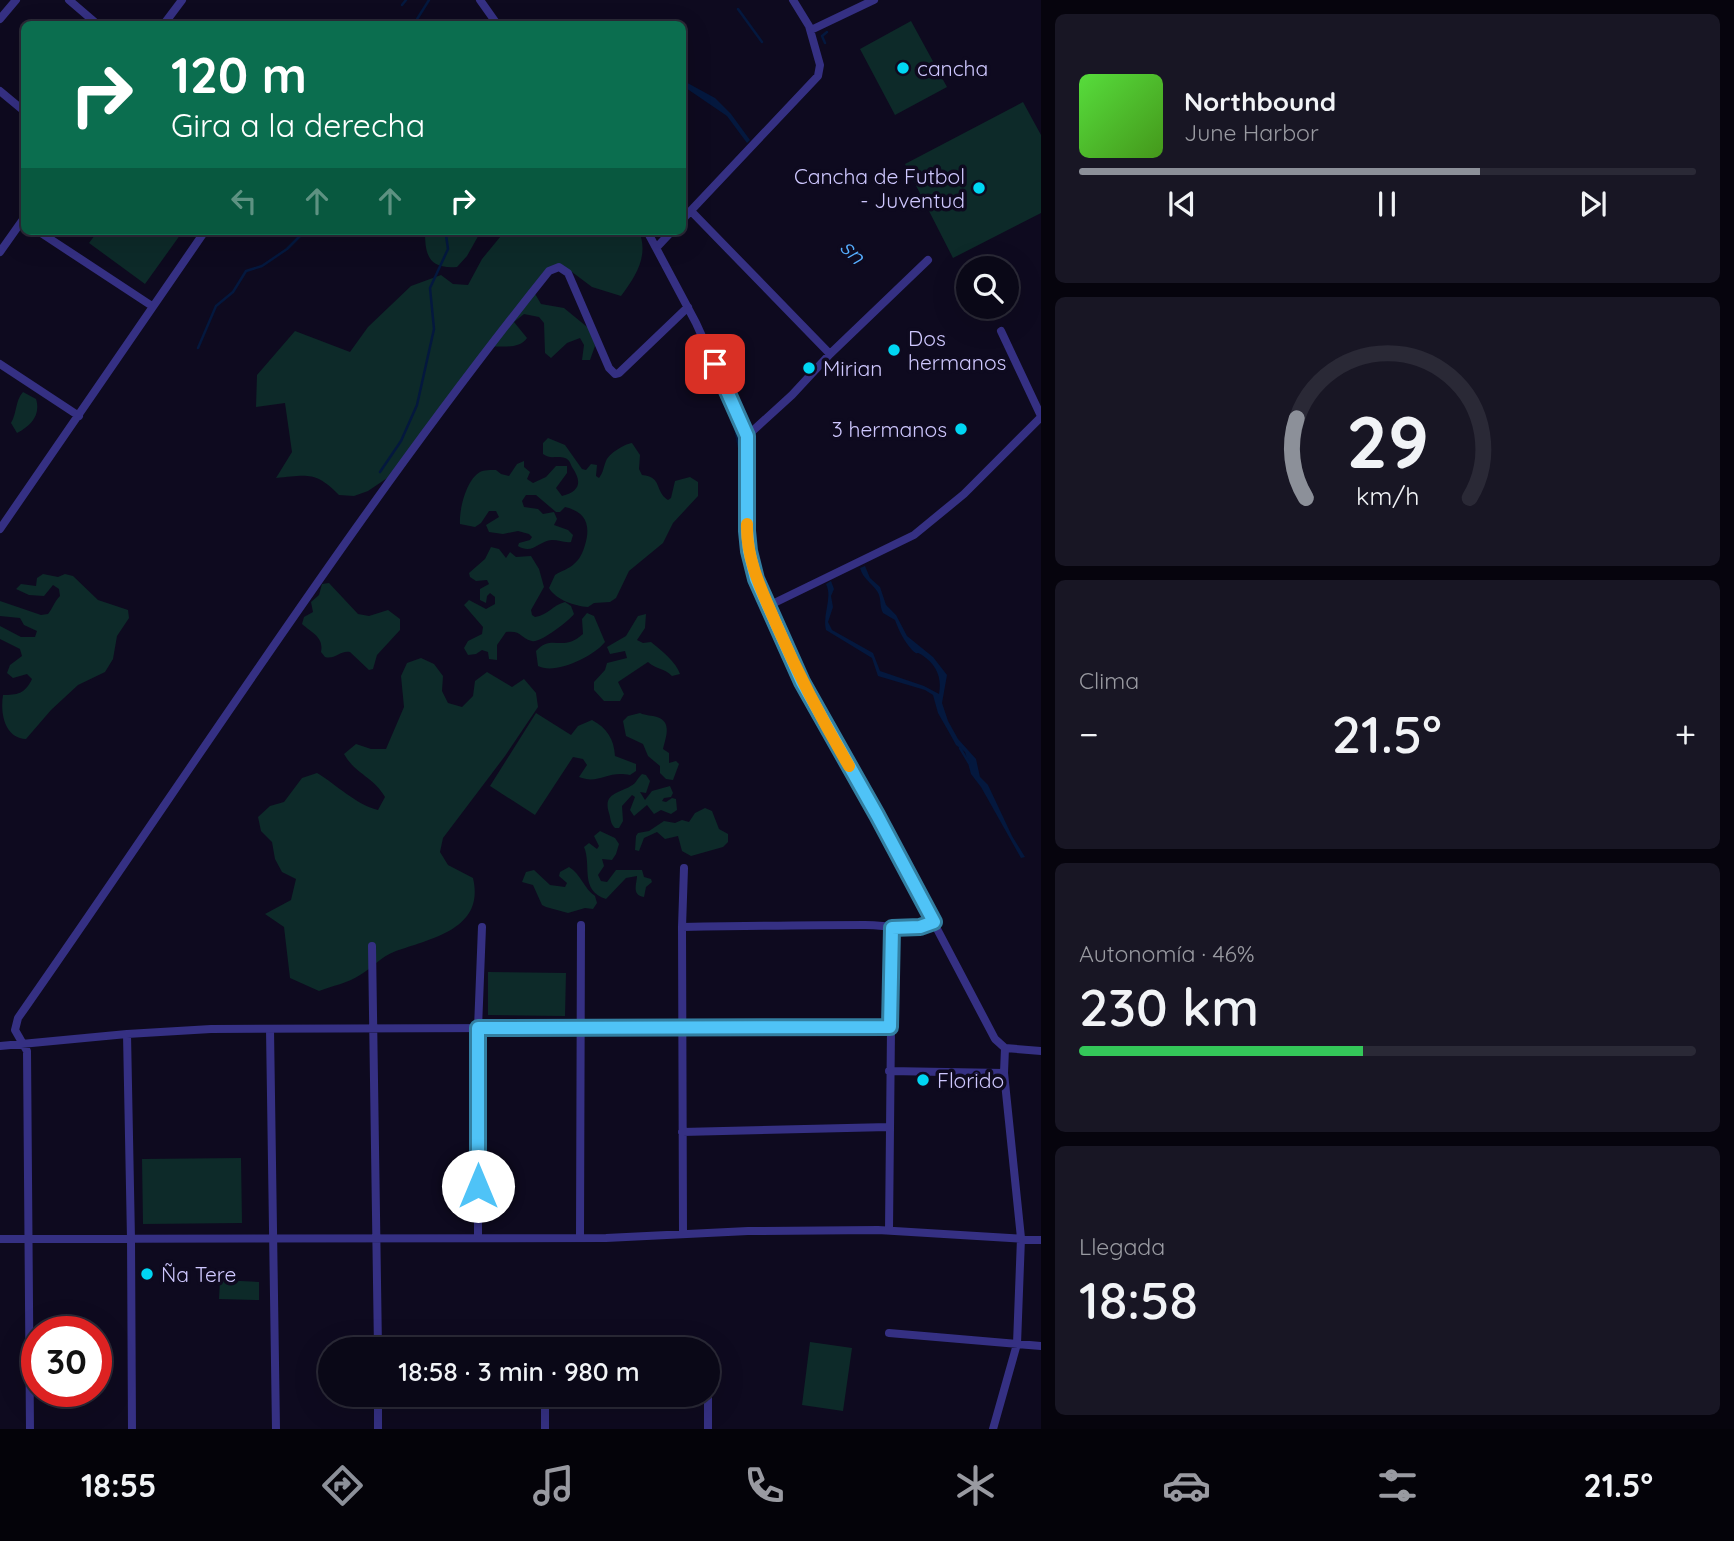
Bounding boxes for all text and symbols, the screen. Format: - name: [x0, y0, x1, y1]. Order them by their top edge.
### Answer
- text: 120 m: [171, 44, 307, 105]
- icon: right: [56, 49, 147, 140]
- place label: cancha: [917, 55, 988, 81]
- marker: cancha: [895, 60, 911, 76]
- text: Northbound: [1184, 85, 1336, 118]
- text: Gira a la derecha: [171, 105, 425, 145]
- text: June Harbor: [1184, 118, 1319, 147]
- place label: Cancha de Futbol - Juventud: [794, 163, 965, 213]
- marker: Cancha de Futbol - Juventud: [971, 180, 987, 196]
- icon: left: [225, 182, 263, 220]
- icon: ahead: [298, 182, 336, 220]
- icon: ahead: [371, 182, 409, 220]
- icon: right: [444, 182, 482, 220]
- icon: previous: [1163, 185, 1201, 223]
- icon: pause: [1368, 185, 1406, 223]
- icon: next: [1574, 185, 1612, 223]
- water label: sn: [834, 232, 872, 270]
- map controls: [956, 256, 1019, 319]
- button: search: [956, 256, 1019, 319]
- place label: Dos hermanos: [908, 325, 1006, 375]
- pin: [685, 334, 745, 394]
- marker: Dos hermanos: [886, 342, 902, 358]
- icon: arrive: [696, 345, 734, 383]
- place label: Mirian: [823, 355, 882, 381]
- marker: Mirian: [801, 360, 817, 376]
- text: 29: [1346, 395, 1429, 486]
- place label: 3 hermanos: [832, 416, 947, 442]
- marker: 3 hermanos: [953, 421, 969, 437]
- text: km/h: [1356, 479, 1419, 510]
- text: Clima: [1079, 666, 1139, 695]
- text: 21.5°: [1332, 701, 1442, 766]
- text: −: [1079, 710, 1099, 758]
- text: +: [1675, 710, 1696, 758]
- text: Autonomía · 46%: [1079, 939, 1255, 968]
- text: 230 km: [1079, 974, 1259, 1039]
- place label: Florido: [937, 1067, 1004, 1093]
- marker: Florido: [915, 1072, 931, 1088]
- position arrow: [441, 1149, 515, 1223]
- text: Llegada: [1079, 1232, 1165, 1261]
- place label: Ña Tere: [161, 1261, 236, 1287]
- marker: Ña Tere: [139, 1266, 155, 1282]
- text: 18:58: [1079, 1267, 1198, 1332]
- speed limit sign: 30: [21, 1316, 112, 1407]
- text: 18:58 · 3 min · 980 m: [398, 1355, 640, 1388]
- icon: directions: [318, 1461, 367, 1510]
- icon: music: [529, 1461, 578, 1510]
- icon: phone: [740, 1461, 789, 1510]
- icon: climate: [951, 1461, 1000, 1510]
- icon: car: [1162, 1461, 1211, 1510]
- icon: filters: [1373, 1461, 1422, 1510]
- text: 18:55: [81, 1465, 157, 1505]
- text: 21.5°: [1583, 1465, 1653, 1505]

